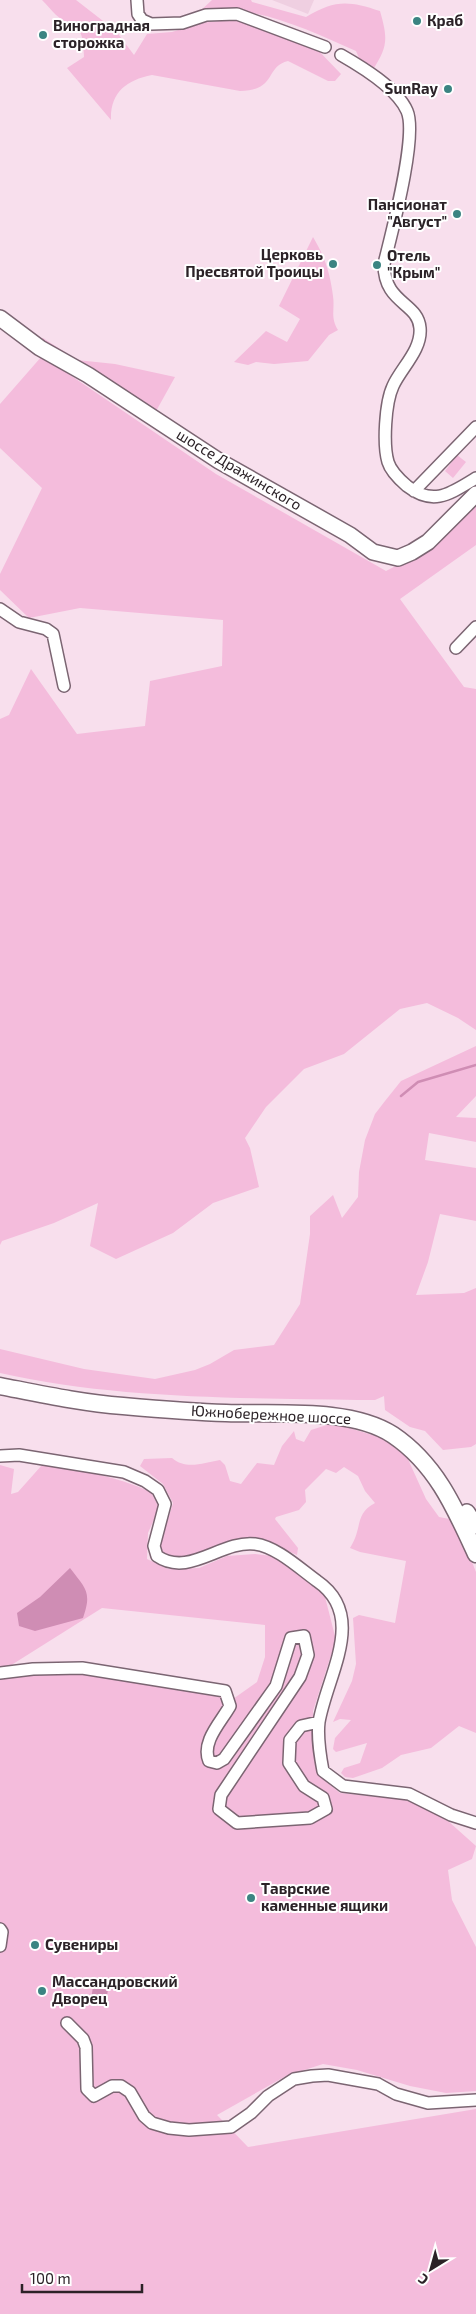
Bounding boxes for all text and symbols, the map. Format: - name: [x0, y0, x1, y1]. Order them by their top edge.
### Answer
- place label: Краб: [427, 11, 463, 29]
- marker: Краб: [411, 15, 423, 27]
- place label: Виноградная сторожка: [53, 16, 150, 51]
- marker: Виноградная сторожка: [37, 29, 49, 41]
- place label: SunRay: [385, 79, 439, 98]
- marker: SunRay: [442, 83, 454, 95]
- place label: Пансионат "Август": [368, 195, 447, 230]
- marker: Пансионат "Август": [451, 208, 463, 220]
- place label: Церковь Пресвятой Троицы: [185, 245, 323, 280]
- place label: Отель "Крым": [387, 246, 440, 281]
- marker: Церковь Пресвятой Троицы: [327, 258, 339, 270]
- marker: Отель "Крым": [371, 259, 383, 271]
- street label: шоссе Дражинского: [174, 425, 305, 514]
- street label: Южнобережное шоссе: [191, 1401, 352, 1427]
- place label: Таврские каменные ящики: [261, 1879, 388, 1914]
- marker: Таврские каменные ящики: [245, 1892, 257, 1904]
- place label: Сувениры: [45, 1935, 118, 1953]
- marker: Сувениры: [29, 1939, 41, 1951]
- place label: Массандровский Дворец: [52, 1972, 178, 2007]
- marker: Массандровский Дворец: [36, 1985, 48, 1997]
- north arrow: [406, 2244, 456, 2294]
- scale bar: [22, 2262, 142, 2294]
- text: 100 m: [30, 2269, 71, 2287]
- text: С: [414, 2271, 431, 2289]

